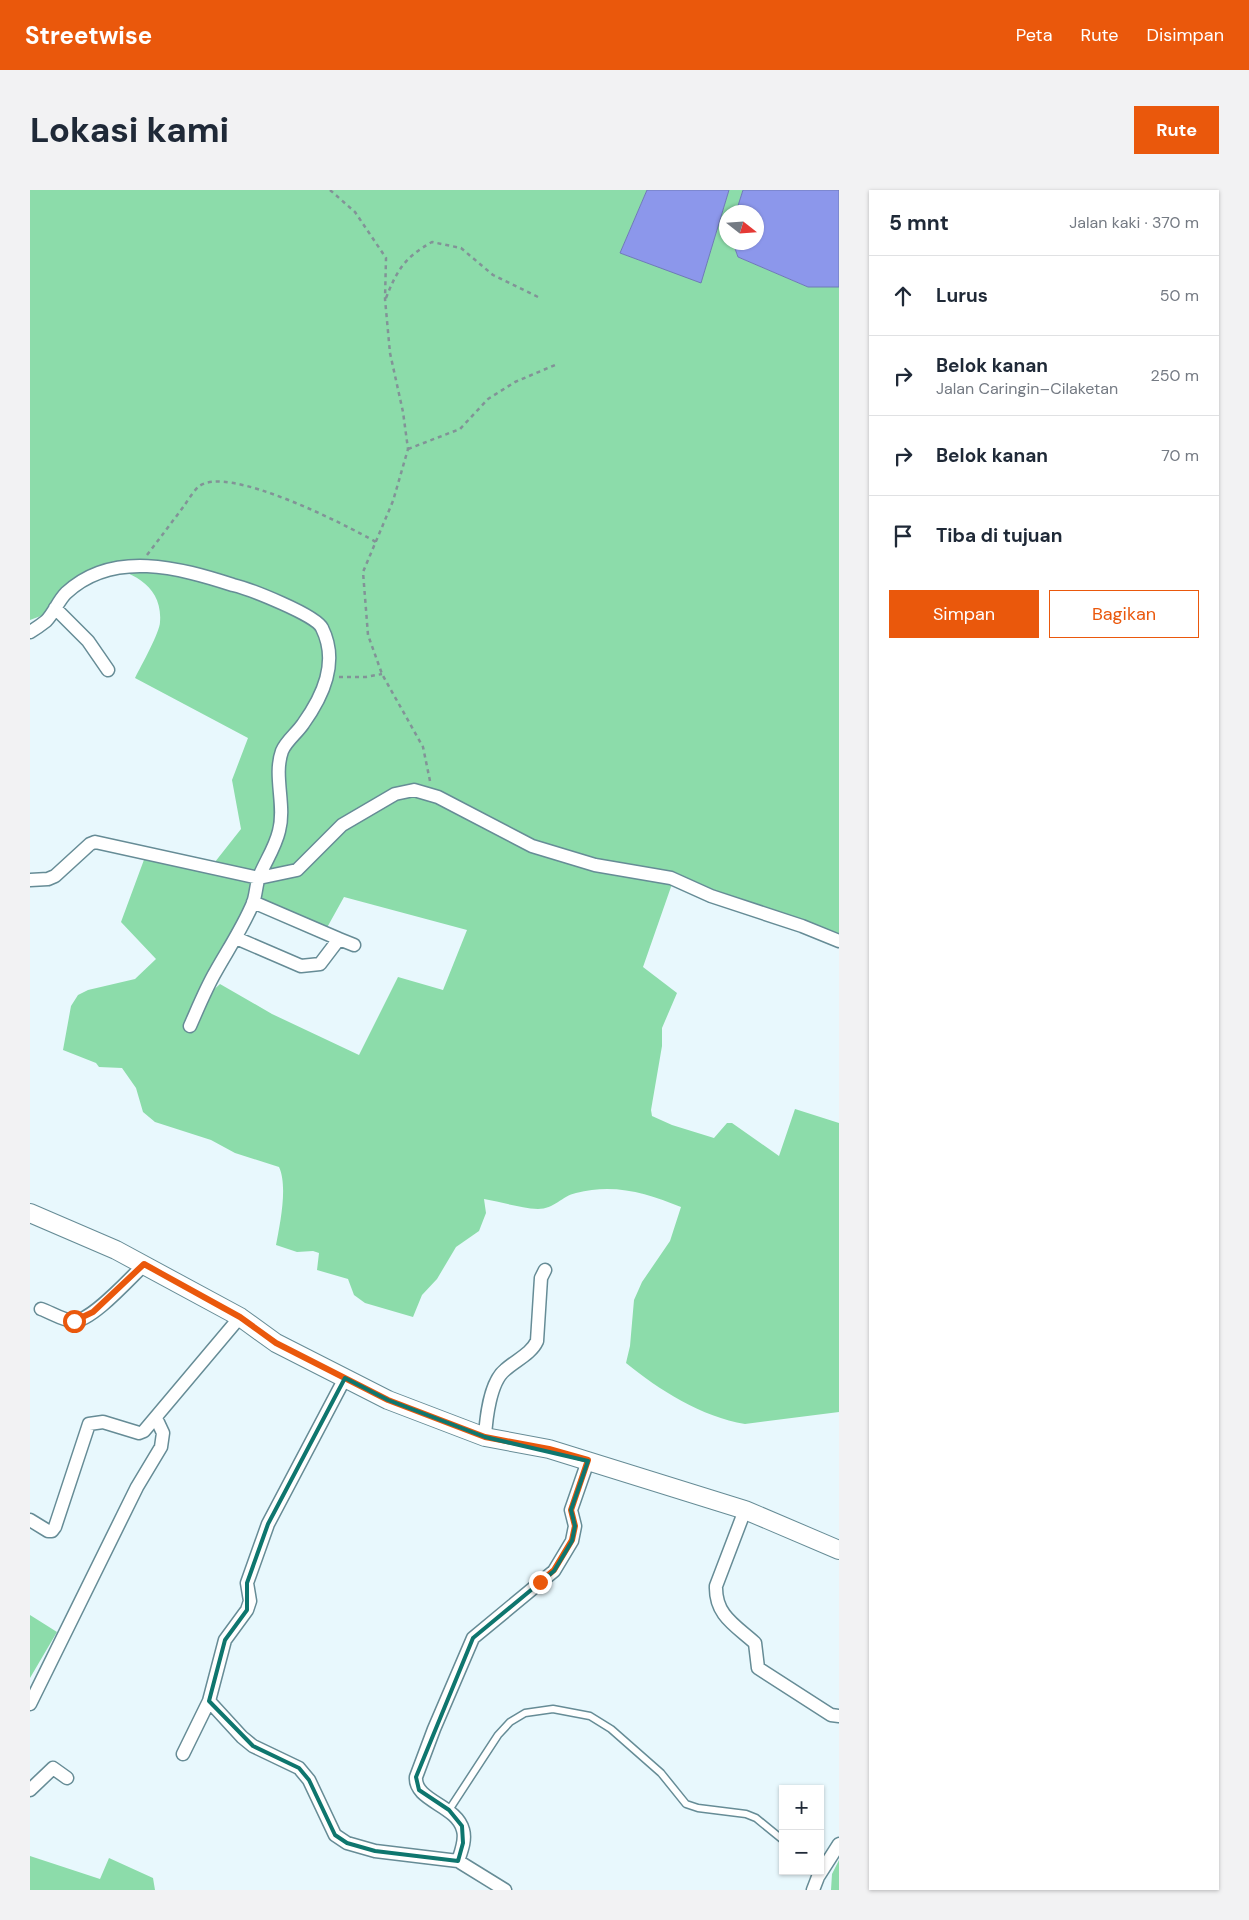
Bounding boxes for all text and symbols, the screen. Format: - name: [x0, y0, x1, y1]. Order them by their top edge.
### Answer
- text: Streetwise: [25, 20, 152, 51]
- text: Peta: [1016, 23, 1052, 47]
- text: Rute: [1080, 23, 1119, 47]
- text: Disimpan: [1147, 23, 1224, 47]
- button: Rute: [1134, 106, 1219, 154]
- text: Lokasi kami: [30, 107, 229, 153]
- north arrow: [719, 205, 764, 250]
- text: 5 mnt: [889, 209, 949, 237]
- text: Jalan kaki · 370 m: [1069, 212, 1199, 233]
- icon: ahead: [889, 282, 917, 310]
- text: Lurus: [936, 283, 988, 308]
- text: 50 m: [1160, 285, 1199, 306]
- text: Belok kanan: [936, 353, 1048, 378]
- icon: right: [889, 362, 917, 390]
- text: 250 m: [1151, 365, 1199, 386]
- text: Jalan Caringin–Cilaketan: [936, 378, 1118, 399]
- icon: right: [889, 442, 917, 470]
- text: Belok kanan: [936, 443, 1048, 468]
- text: 70 m: [1161, 445, 1199, 466]
- icon: arrive: [889, 522, 917, 550]
- text: Tiba di tujuan: [936, 523, 1062, 548]
- button: Simpan: [889, 590, 1039, 638]
- button: Bagikan: [1049, 590, 1199, 638]
- route start: [63, 1310, 86, 1333]
- route end: [529, 1571, 552, 1594]
- map controls: [779, 1785, 824, 1875]
- button: +: [779, 1785, 824, 1830]
- button: −: [779, 1830, 824, 1875]

